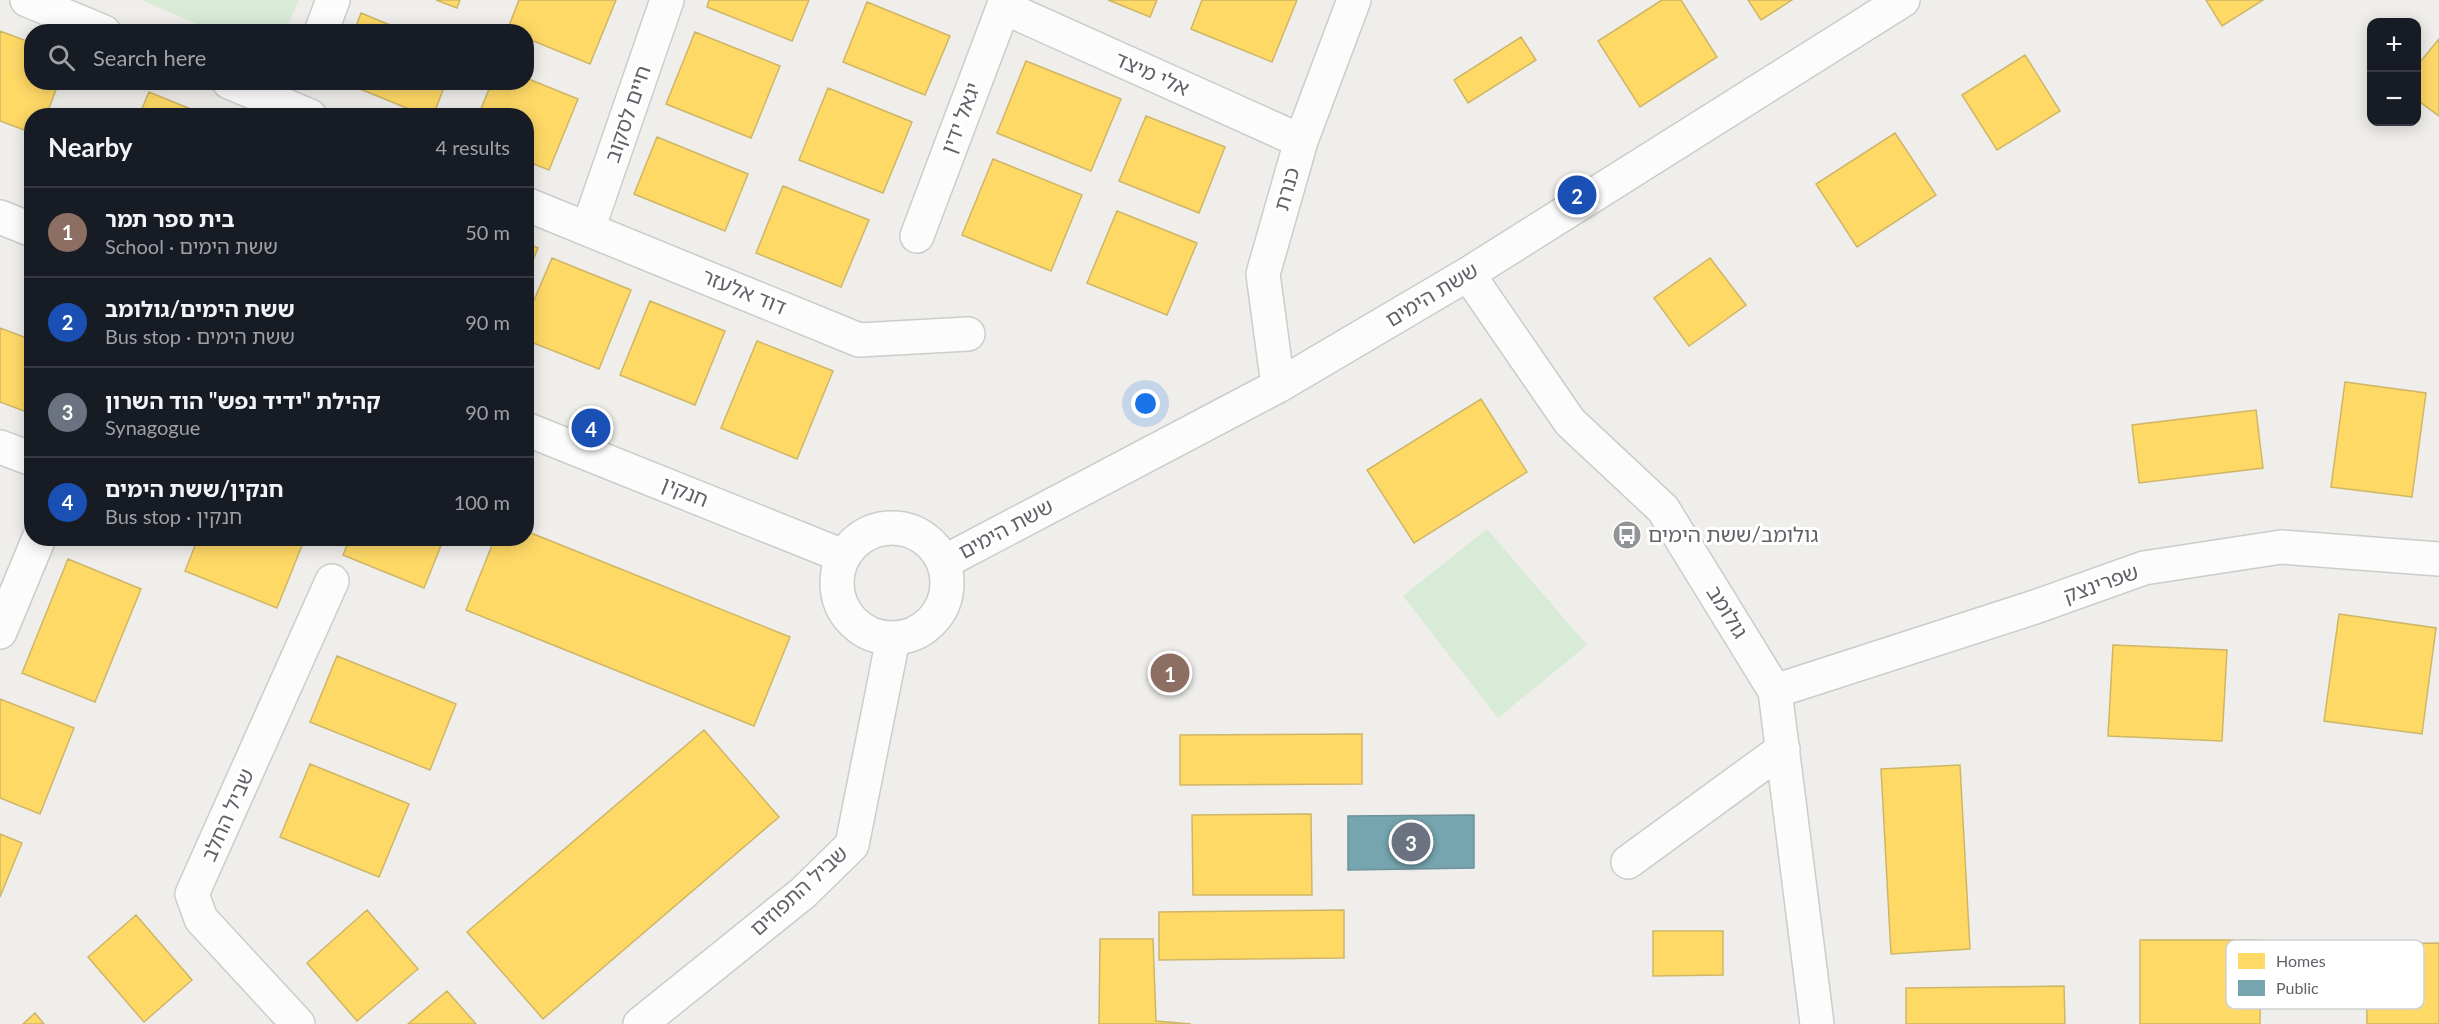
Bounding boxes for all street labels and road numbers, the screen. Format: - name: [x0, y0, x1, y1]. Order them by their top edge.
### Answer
- street label: אלי מיצד: [1112, 45, 1194, 100]
- street label: חיים לסקוב: [598, 62, 655, 165]
- street label: יגאל ידין: [935, 78, 985, 157]
- street label: כנרת: [1268, 164, 1304, 213]
- street label: ששת הימים: [1380, 256, 1482, 331]
- street label: דוד אלעזר: [699, 262, 790, 319]
- street label: חנקין: [659, 470, 713, 511]
- street label: ששת הימים: [954, 492, 1057, 563]
- street label: שפרינצק: [2060, 558, 2141, 607]
- street label: גולומב: [1702, 580, 1754, 642]
- street label: שביל החלב: [195, 764, 258, 865]
- street label: שביל התפוזים: [744, 840, 852, 940]

